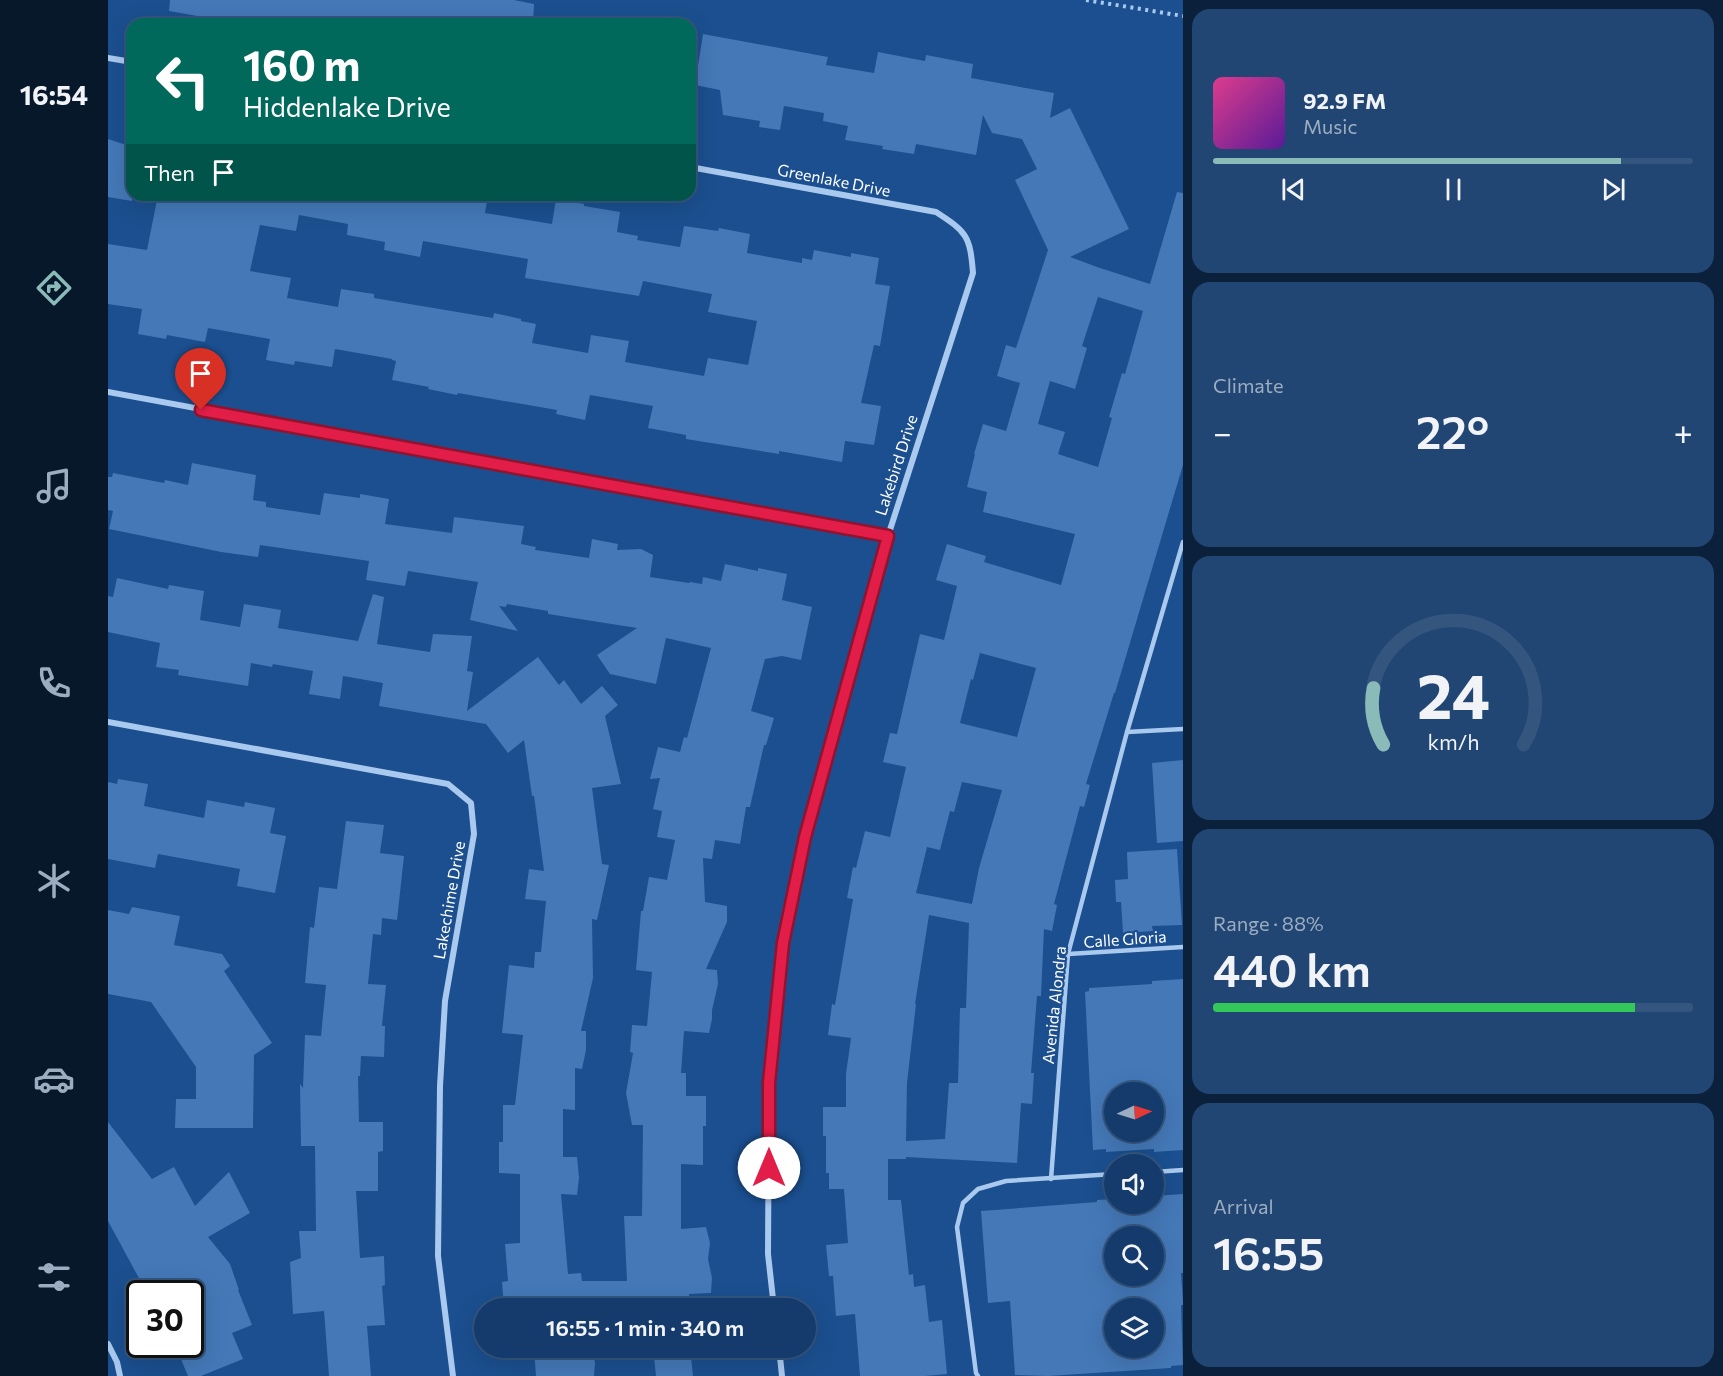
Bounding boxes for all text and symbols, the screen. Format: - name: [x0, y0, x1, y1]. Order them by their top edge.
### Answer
- text: 160 m: [243, 38, 361, 90]
- icon: left: [144, 42, 222, 120]
- text: 16:54: [20, 78, 88, 111]
- text: 92.9 FM: [1303, 87, 1386, 114]
- text: Hiddenlake Drive: [243, 90, 451, 123]
- text: Music: [1303, 114, 1357, 138]
- icon: arrive: [207, 156, 240, 189]
- text: Then: [144, 159, 195, 186]
- street label: Greenlake Drive: [776, 159, 892, 200]
- icon: previous: [1277, 173, 1310, 206]
- icon: pause: [1437, 173, 1470, 206]
- icon: next: [1597, 173, 1630, 206]
- icon: directions: [33, 267, 75, 309]
- pin: [175, 348, 226, 410]
- icon: arrive: [184, 357, 217, 390]
- text: Climate: [1213, 373, 1283, 397]
- text: 22°: [1416, 403, 1489, 458]
- text: −: [1213, 411, 1232, 452]
- text: +: [1674, 411, 1693, 452]
- street label: Lakebird Drive: [870, 412, 921, 518]
- icon: music: [33, 465, 75, 507]
- text: 24: [1417, 656, 1489, 732]
- icon: phone: [33, 662, 75, 704]
- text: km/h: [1427, 728, 1479, 754]
- street label: Lakechime Drive: [429, 839, 468, 960]
- icon: climate: [33, 860, 75, 902]
- text: Range · 88%: [1213, 911, 1324, 935]
- street label: Calle Gloria: [1083, 926, 1167, 951]
- text: 440 km: [1213, 941, 1371, 996]
- street label: Avenida Alondra: [1038, 945, 1069, 1065]
- icon: car: [33, 1058, 75, 1100]
- north arrow: [1104, 1082, 1164, 1142]
- map controls: [1104, 1082, 1164, 1358]
- position arrow: [737, 1136, 801, 1200]
- button: sound: [1104, 1154, 1164, 1214]
- text: Arrival: [1213, 1194, 1274, 1218]
- text: 16:55: [1213, 1224, 1324, 1279]
- button: search: [1104, 1226, 1164, 1286]
- icon: filters: [33, 1256, 75, 1298]
- speed limit sign: 30: [126, 1280, 204, 1358]
- button: layers: [1104, 1298, 1164, 1358]
- text: 16:55 · 1 min · 340 m: [546, 1314, 744, 1341]

